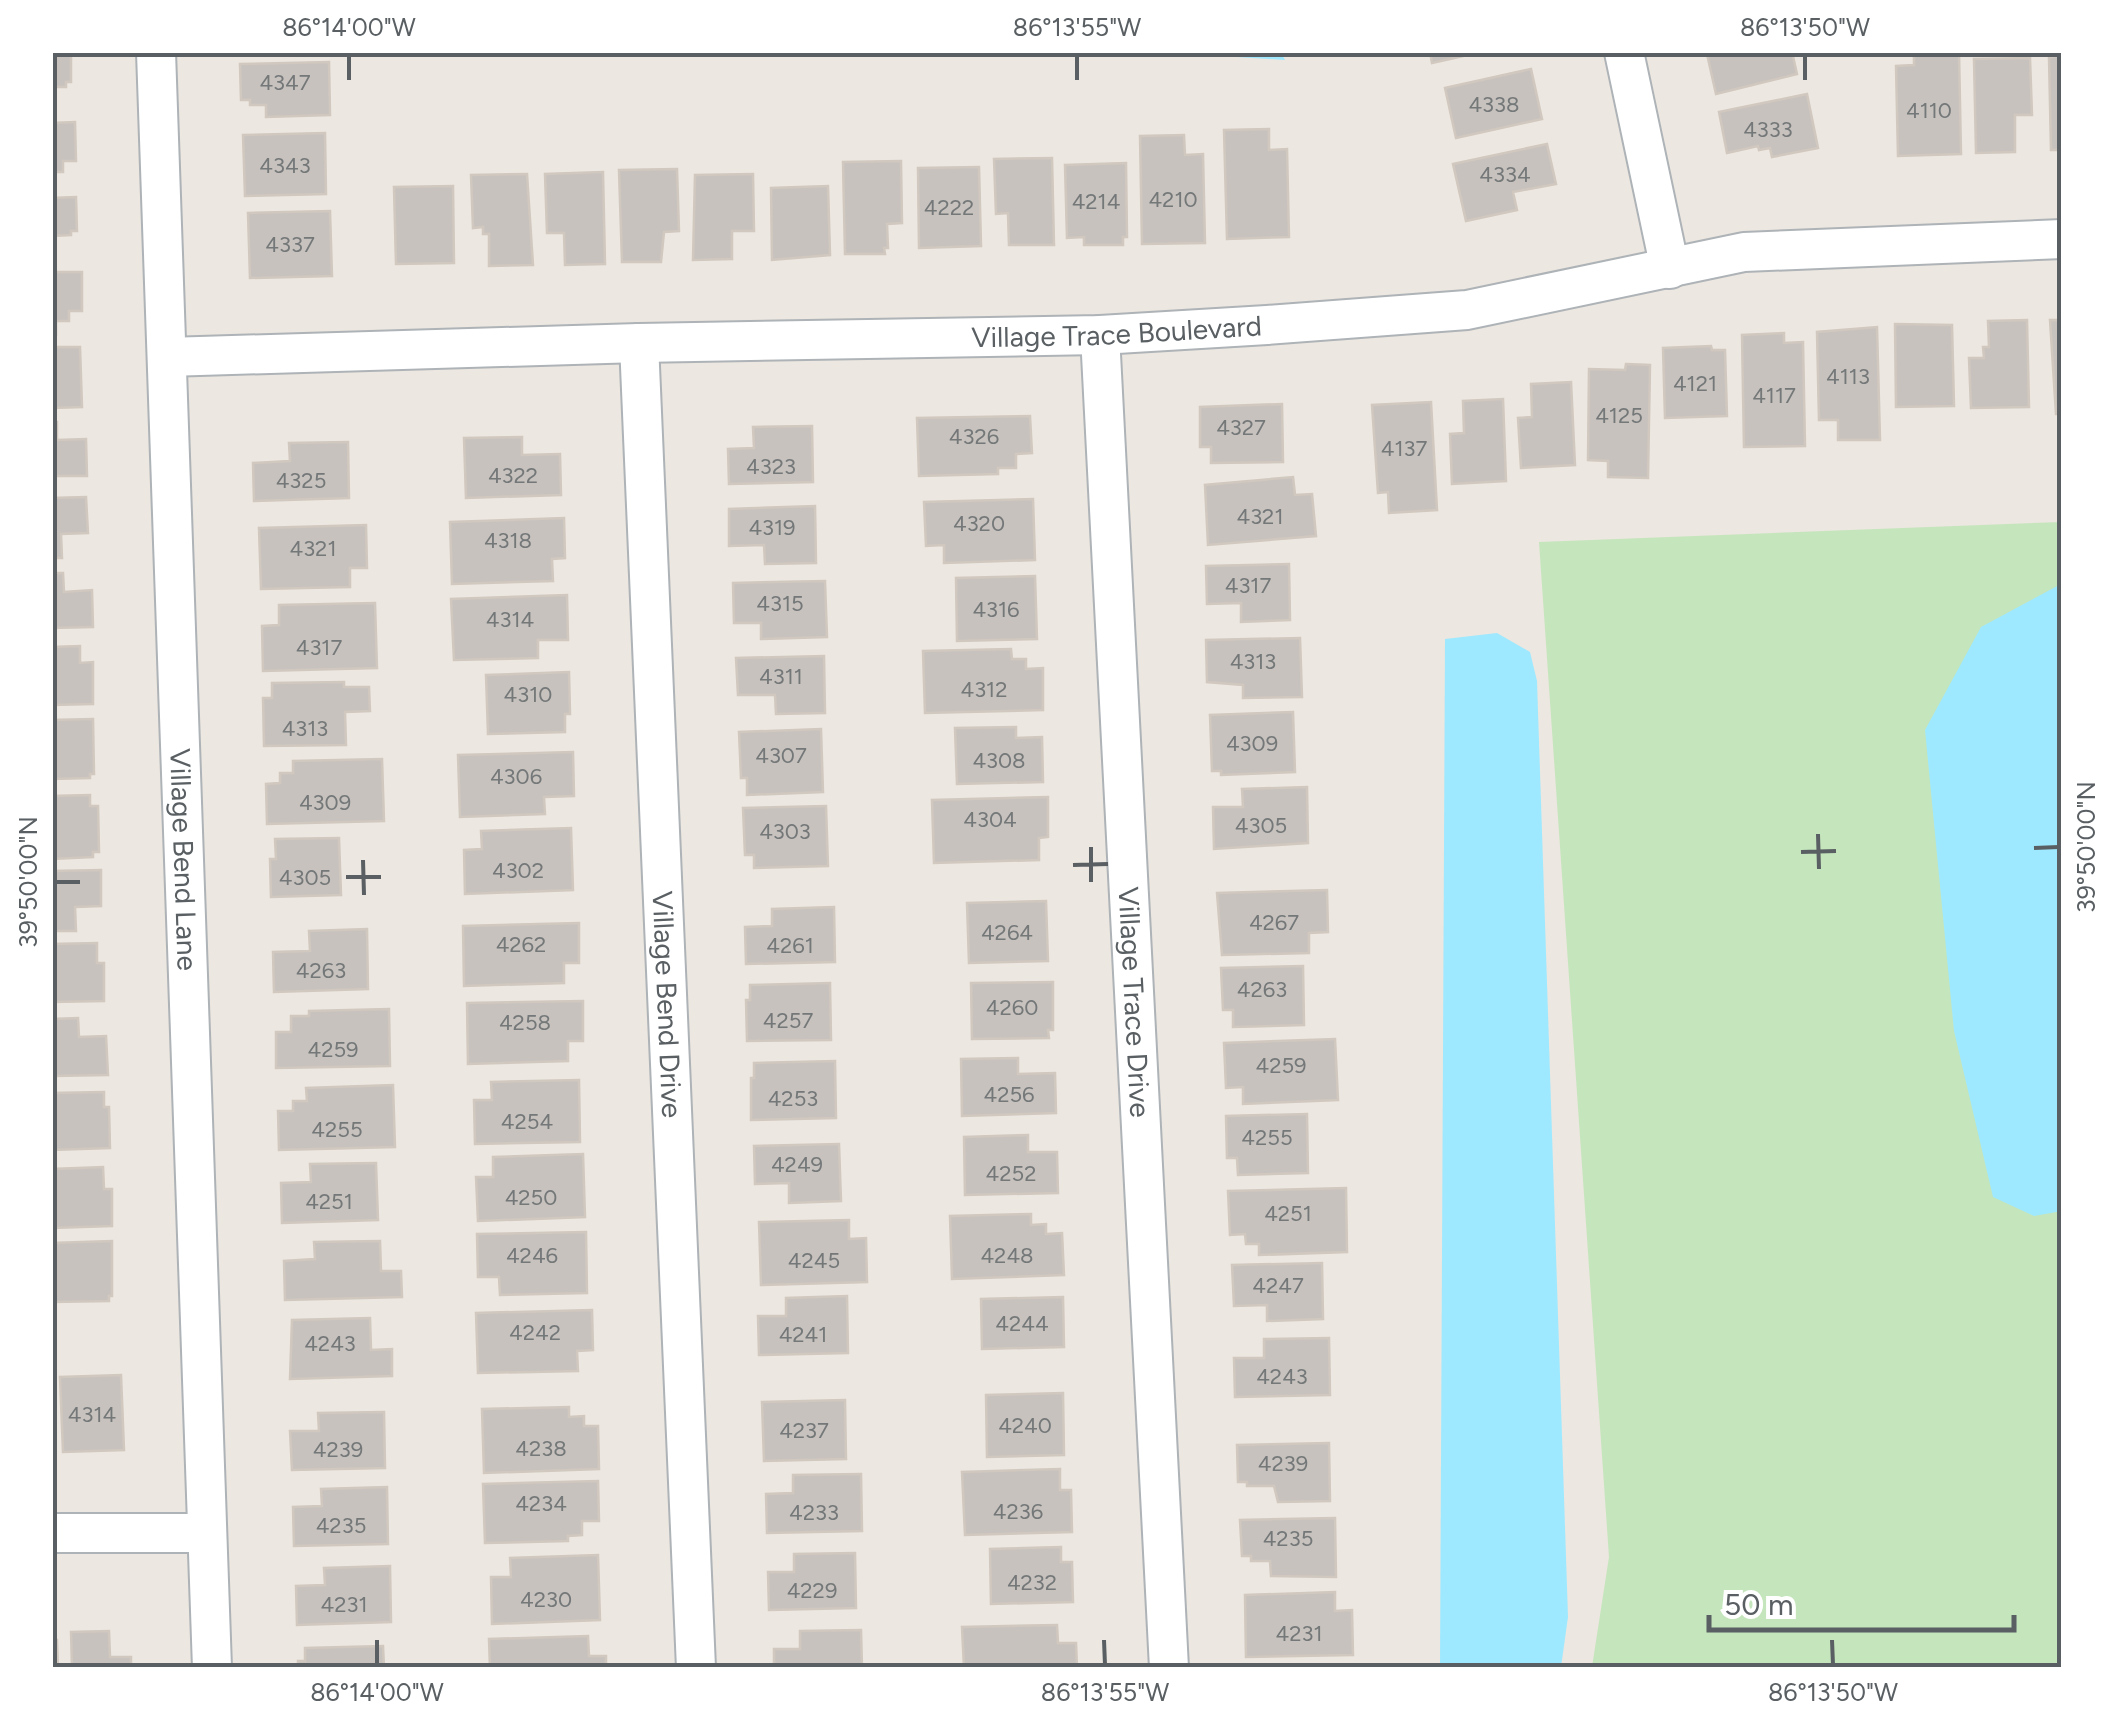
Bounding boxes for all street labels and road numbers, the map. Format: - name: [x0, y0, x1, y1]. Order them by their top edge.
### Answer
- street label: Village Trace Boulevard: [971, 308, 1263, 354]
- street label: Village Bend Lane: [163, 748, 205, 971]
- street label: Village Trace Drive: [1112, 886, 1157, 1118]
- street label: Village Bend Drive: [646, 890, 689, 1119]

